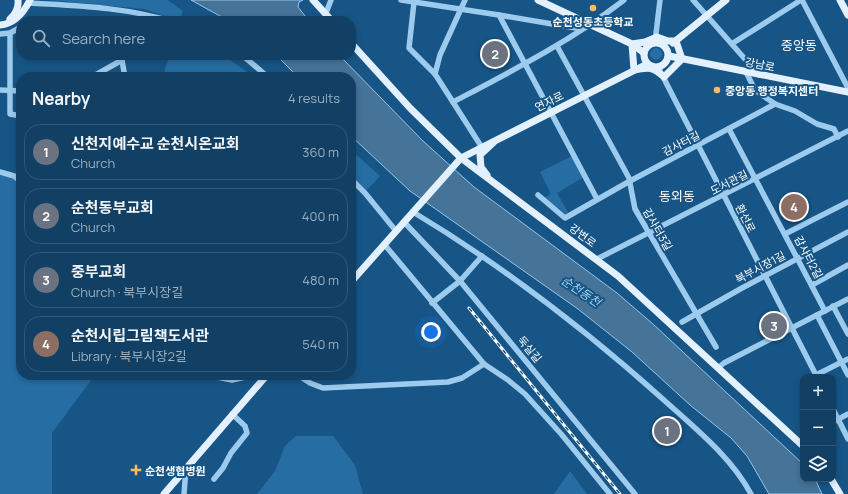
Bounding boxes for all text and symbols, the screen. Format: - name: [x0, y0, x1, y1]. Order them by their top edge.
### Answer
- marker: 순천성동초등학교: [588, 3, 598, 13]
- place label: 순천성동초등학교: [553, 14, 633, 29]
- search box: [16, 16, 356, 60]
- icon: search: [30, 27, 52, 49]
- text: Search here: [62, 28, 145, 49]
- district label: 중앙동: [781, 36, 817, 54]
- pin: 2: [482, 39, 508, 69]
- street label: 강남로: [744, 54, 776, 74]
- place label: 중앙동 행정복지센터: [725, 83, 818, 98]
- marker: 중앙동 행정복지센터: [712, 85, 722, 95]
- text: Nearby: [32, 87, 90, 110]
- street label: 연자로: [532, 88, 566, 114]
- text: 4 results: [288, 89, 340, 107]
- street label: 감사터길: [660, 127, 702, 159]
- text: 신천지예수교 순천시온교회: [71, 133, 240, 154]
- text: 1: [43, 143, 49, 161]
- text: 360 m: [302, 143, 339, 161]
- text: Church: [71, 154, 115, 172]
- street label: 도서관길: [708, 166, 750, 198]
- district label: 동외동: [659, 187, 695, 205]
- pin: 4: [781, 192, 807, 222]
- text: 순천동부교회: [71, 197, 154, 218]
- street label: 환선로: [732, 201, 760, 235]
- street label: 감사터3길: [640, 205, 676, 253]
- text: 2: [42, 207, 50, 225]
- text: 400 m: [302, 207, 339, 225]
- text: Church: [71, 218, 115, 236]
- street label: 강변로: [566, 220, 600, 250]
- street label: 감사터2길: [791, 233, 827, 281]
- street label: 북부시장1길: [732, 247, 788, 287]
- text: 중부교회: [71, 261, 126, 282]
- text: 3: [42, 271, 50, 289]
- text: 480 m: [302, 271, 339, 289]
- water label: 순천동천: [558, 272, 606, 311]
- text: Church · 북부시장길: [71, 283, 183, 301]
- pin: 3: [761, 311, 787, 341]
- your location: [421, 322, 441, 342]
- text: 순천시립그림책도서관: [71, 325, 209, 346]
- street label: 둑실길: [514, 333, 546, 365]
- text: 4: [42, 335, 50, 353]
- text: 540 m: [302, 335, 339, 353]
- text: Library · 북부시장2길: [71, 347, 187, 365]
- map controls: [800, 374, 836, 482]
- button: +: [800, 374, 836, 410]
- button: −: [800, 410, 836, 446]
- pin: 1: [654, 416, 680, 446]
- button: layers: [800, 446, 836, 482]
- place label: 순천생협병원: [145, 463, 206, 478]
- marker: 순천생협병원: [130, 464, 142, 476]

